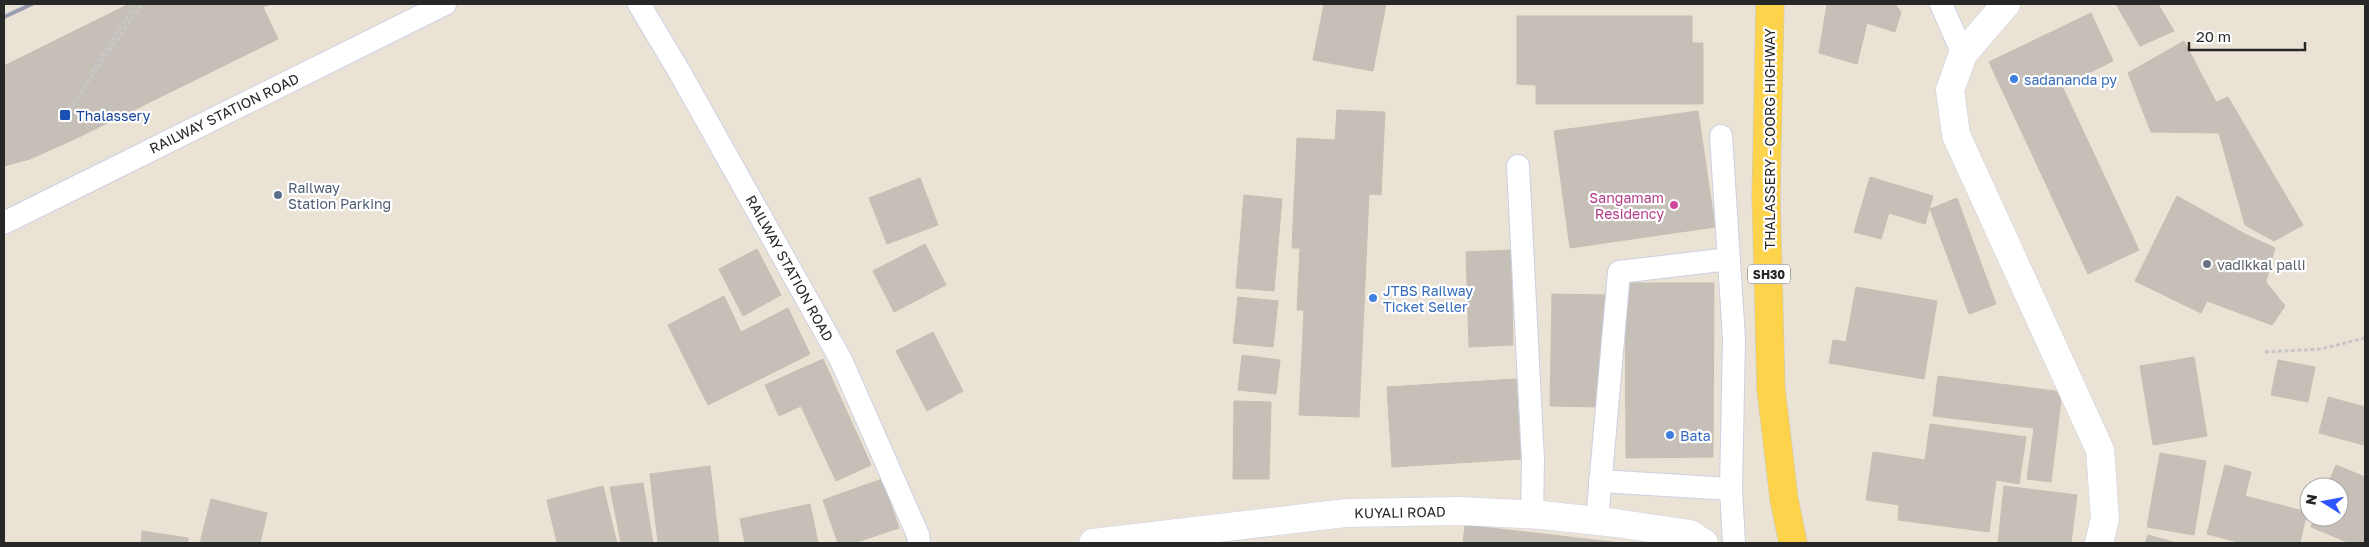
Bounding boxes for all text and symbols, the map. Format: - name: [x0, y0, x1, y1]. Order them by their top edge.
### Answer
- scale bar: [2189, 20, 2305, 52]
- text: 20 m: [2196, 27, 2231, 45]
- street label: THALASSERY - COORG HIGHWAY: [1761, 28, 1778, 250]
- street label: RAILWAY STATION ROAD: [146, 69, 302, 157]
- place label: sadananda py: [2024, 71, 2117, 88]
- marker: sadananda py: [2008, 73, 2020, 85]
- place label: Thalassery: [76, 107, 150, 124]
- marker: Thalassery: [58, 108, 72, 122]
- place label: Railway Station Parking: [288, 179, 391, 212]
- marker: Railway Station Parking: [272, 189, 284, 201]
- place label: Sangamam Residency: [1589, 189, 1664, 222]
- street label: RAILWAY STATION ROAD: [743, 192, 837, 344]
- marker: Sangamam Residency: [1668, 199, 1680, 211]
- place label: vadikkal palli: [2217, 256, 2306, 273]
- marker: vadikkal palli: [2201, 258, 2213, 270]
- road number: SH30: [1748, 264, 1790, 284]
- place label: JTBS Railway Ticket Seller: [1383, 282, 1473, 315]
- marker: JTBS Railway Ticket Seller: [1367, 292, 1379, 304]
- place label: Bata: [1680, 427, 1711, 444]
- marker: Bata: [1664, 429, 1676, 441]
- north arrow: [2299, 477, 2349, 527]
- text: N: [2301, 493, 2320, 506]
- street label: KUYALI ROAD: [1354, 503, 1446, 521]

